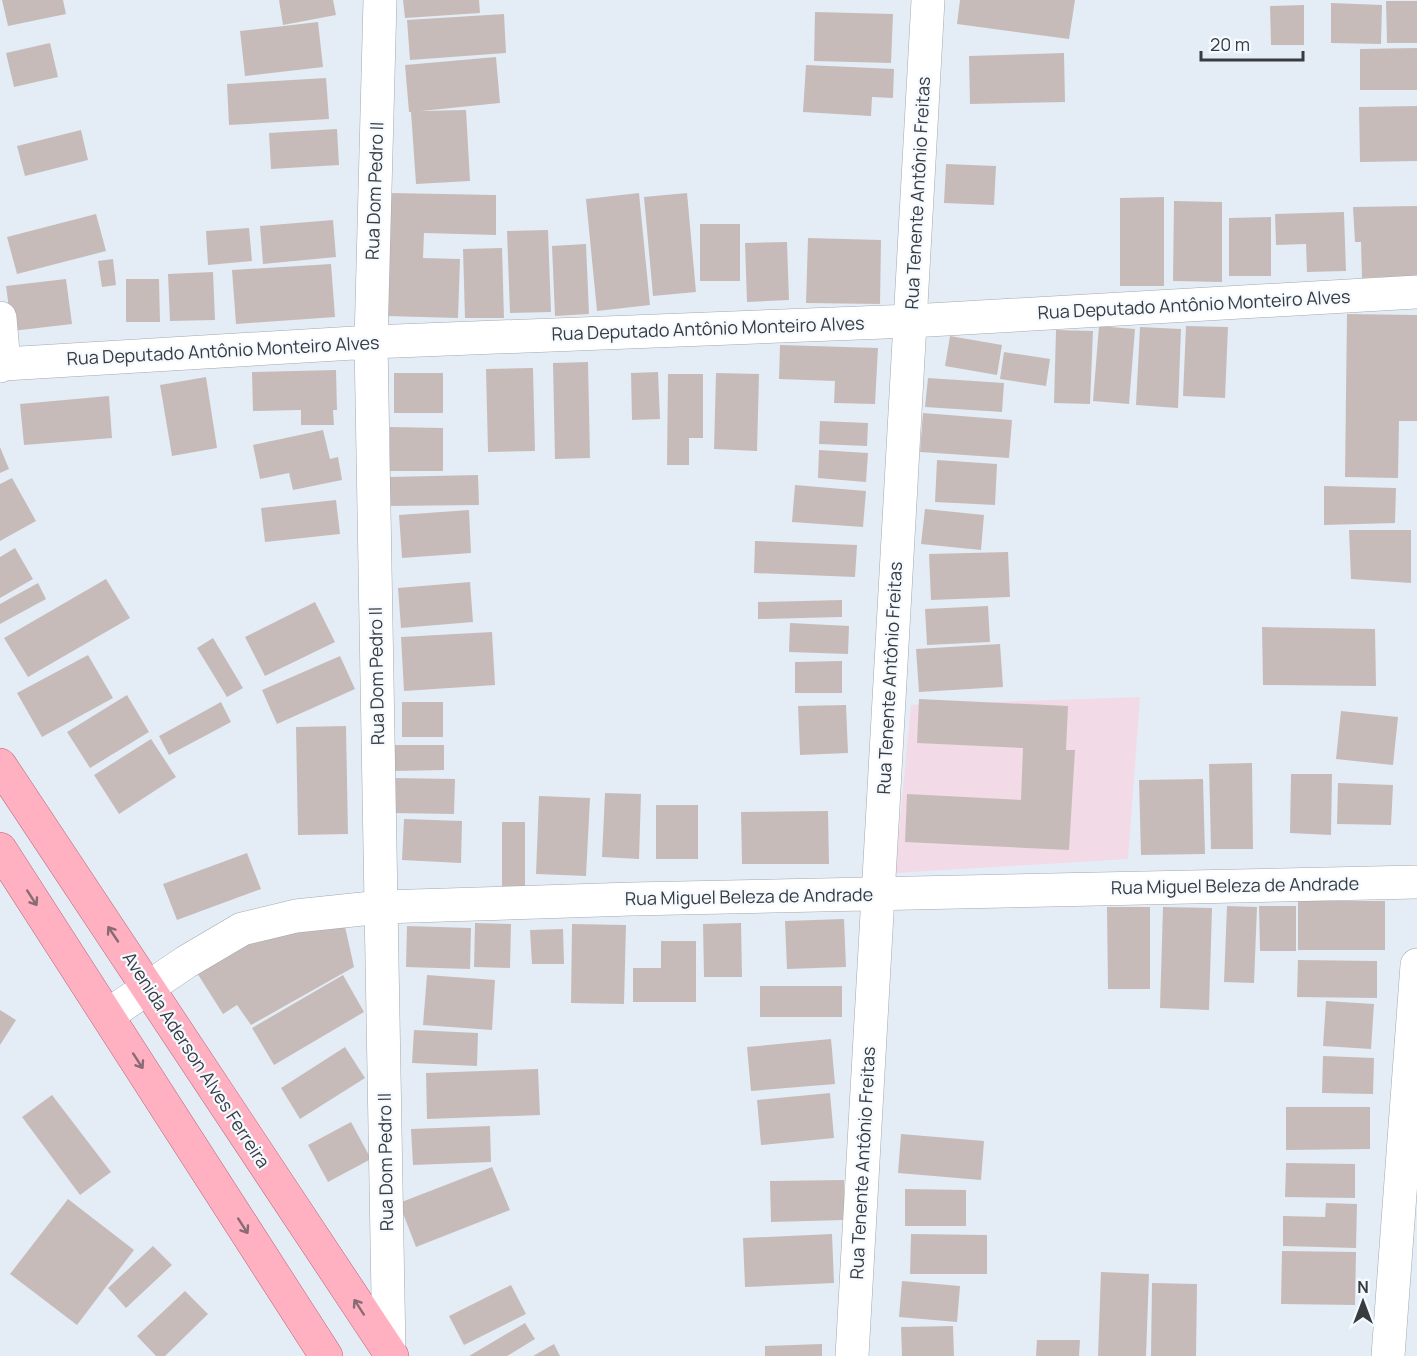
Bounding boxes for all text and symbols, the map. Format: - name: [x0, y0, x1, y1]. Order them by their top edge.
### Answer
- scale bar: [1201, 24, 1303, 62]
- text: 20 m: [1210, 32, 1250, 56]
- street label: Rua Tenente Antônio Freitas: [899, 76, 935, 310]
- street label: Rua Dom Pedro II: [360, 121, 388, 260]
- street label: Rua Deputado Antônio Monteiro Alves: [1037, 284, 1351, 324]
- street label: Rua Deputado Antônio Monteiro Alves: [551, 311, 865, 345]
- street label: Rua Deputado Antônio Monteiro Alves: [66, 330, 380, 370]
- street label: Rua Tenente Antônio Freitas: [871, 561, 907, 795]
- street label: Rua Dom Pedro II: [363, 607, 389, 745]
- street label: Rua Miguel Beleza de Andrade: [1111, 871, 1359, 899]
- street label: Rua Miguel Beleza de Andrade: [625, 882, 873, 910]
- one-way arrow: [26, 889, 38, 905]
- one-way arrow: [107, 926, 119, 943]
- street label: Avenida Aderson Alves Ferreira: [118, 947, 276, 1172]
- street label: Rua Tenente Antônio Freitas: [844, 1046, 880, 1280]
- one-way arrow: [131, 1053, 144, 1070]
- street label: Rua Dom Pedro II: [372, 1093, 398, 1231]
- one-way arrow: [237, 1217, 249, 1234]
- north arrow: [1333, 1272, 1393, 1332]
- text: N: [1357, 1276, 1369, 1298]
- one-way arrow: [353, 1300, 365, 1316]

